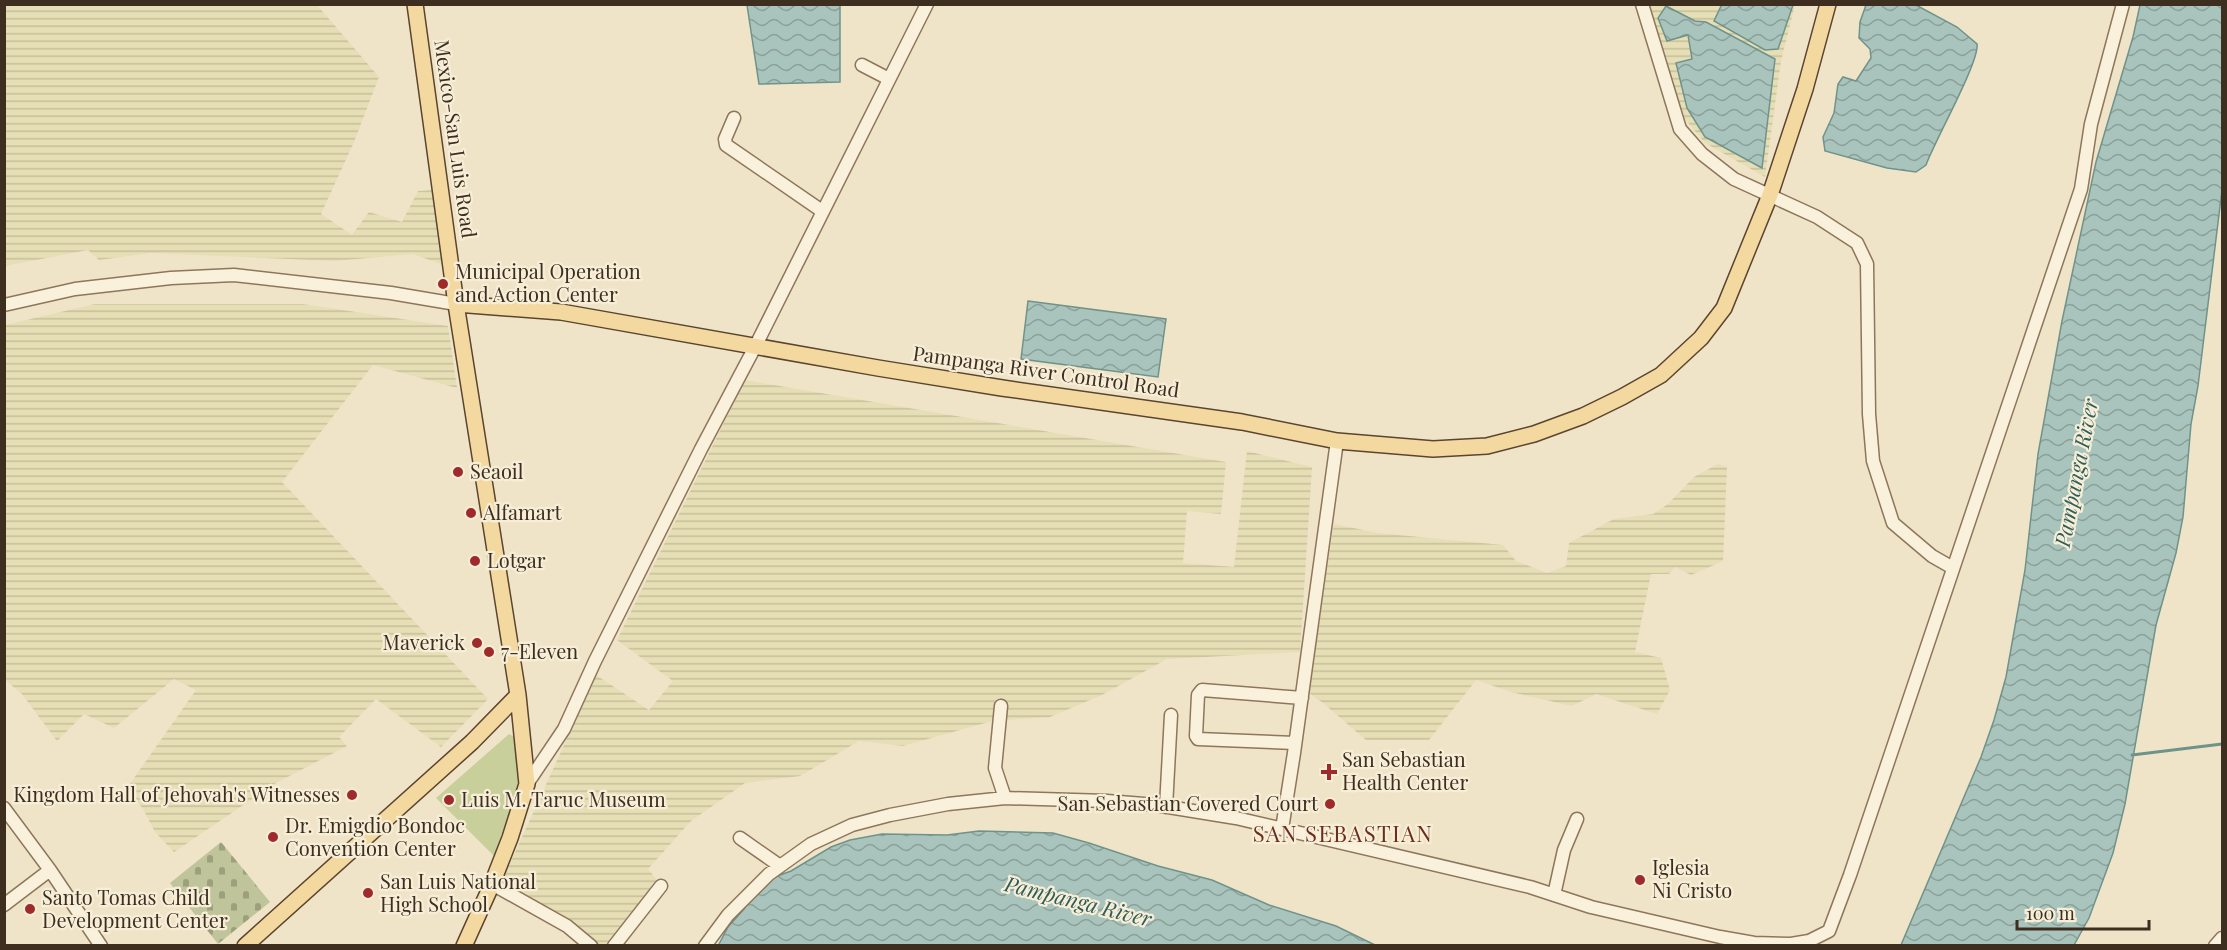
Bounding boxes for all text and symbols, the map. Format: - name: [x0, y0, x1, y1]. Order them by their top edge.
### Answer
- street label: Mexico-San Luis Road: [429, 38, 484, 240]
- place label: Municipal Operation and Action Center: [455, 257, 641, 307]
- marker: Municipal Operation and Action Center: [436, 277, 450, 291]
- street label: Pampanga River Control Road: [911, 338, 1182, 403]
- water label: Pampanga River: [2047, 395, 2103, 550]
- place label: Seaoil: [470, 457, 524, 484]
- marker: Seaoil: [451, 465, 465, 479]
- place label: Alfamart: [482, 498, 563, 525]
- marker: Alfamart: [464, 506, 478, 520]
- place label: Lotgar: [487, 546, 546, 573]
- marker: Lotgar: [468, 554, 482, 568]
- place label: Maverick: [383, 628, 465, 655]
- marker: Maverick: [470, 636, 484, 650]
- place label: 7-Eleven: [501, 637, 578, 664]
- marker: 7-Eleven: [482, 645, 496, 659]
- place label: San Sebastian Health Center: [1342, 745, 1468, 795]
- marker: San Sebastian Health Center: [1320, 763, 1338, 781]
- place label: Kingdom Hall of Jehovah's Witnesses: [13, 780, 340, 807]
- place label: Luis M. Taruc Museum: [461, 785, 666, 812]
- marker: Kingdom Hall of Jehovah's Witnesses: [345, 788, 359, 802]
- place label: San Sebastian Covered Court: [1058, 789, 1319, 816]
- marker: Luis M. Taruc Museum: [442, 793, 456, 807]
- marker: San Sebastian Covered Court: [1323, 797, 1337, 811]
- place label: Dr. Emigdio Bondoc Convention Center: [285, 811, 465, 861]
- district label: SAN SEBASTIAN: [1253, 818, 1433, 848]
- marker: Dr. Emigdio Bondoc Convention Center: [266, 830, 280, 844]
- place label: Iglesia Ni Cristo: [1652, 853, 1732, 903]
- place label: San Luis National High School: [380, 867, 536, 917]
- water label: Pampanga River: [1001, 868, 1156, 932]
- marker: Iglesia Ni Cristo: [1633, 873, 1647, 887]
- place label: Santo Tomas Child Development Center: [42, 883, 228, 933]
- marker: San Luis National High School: [361, 886, 375, 900]
- scale bar: [2017, 893, 2149, 931]
- text: 100 m: [2026, 901, 2075, 925]
- marker: Santo Tomas Child Development Center: [23, 902, 37, 916]

